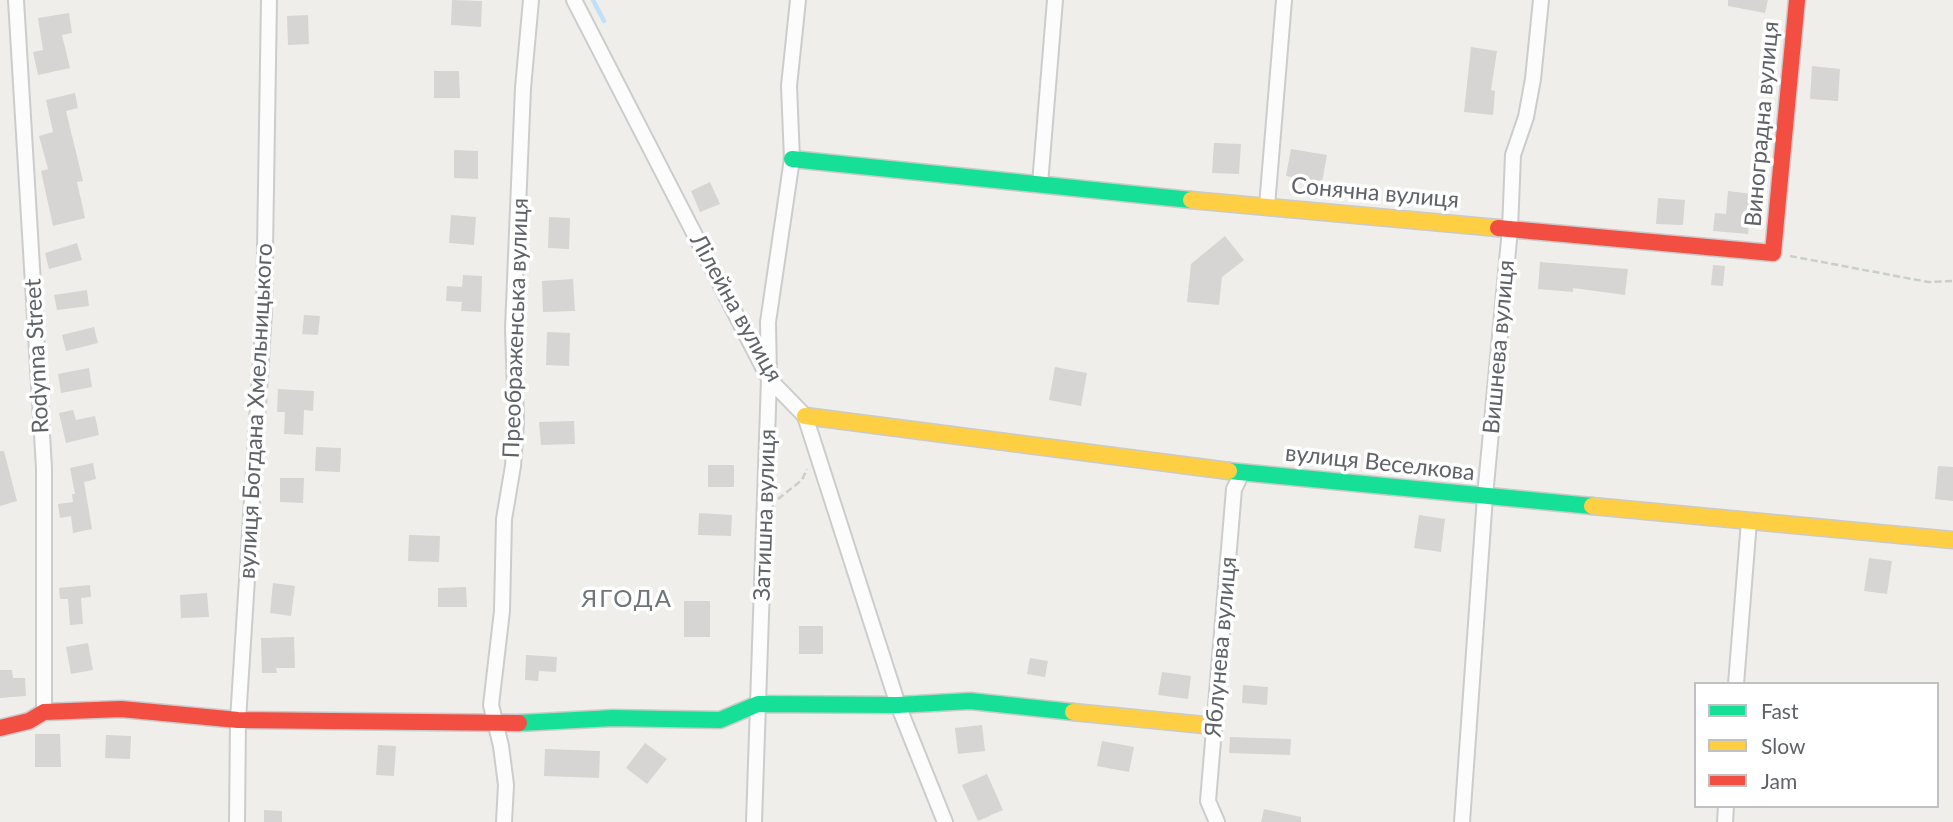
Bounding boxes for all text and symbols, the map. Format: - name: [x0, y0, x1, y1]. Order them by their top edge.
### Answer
- street label: Виноградна вулиця: [1739, 20, 1785, 228]
- street label: Сонячна вулиця: [1290, 172, 1460, 214]
- street label: Преображенська вулиця: [498, 197, 534, 459]
- street label: Лілейна вулиця: [684, 229, 788, 387]
- street label: вулиця Богдана Хмельницького: [233, 242, 279, 580]
- street label: Вишнева вулиця: [1478, 259, 1520, 435]
- street label: Rodynna Street: [19, 278, 55, 434]
- street label: Затишна вулиця: [748, 429, 782, 601]
- street label: вулиця Веселкова: [1284, 439, 1476, 487]
- street label: Яблунева вулиця: [1199, 556, 1243, 738]
- district label: ЯГОДА: [582, 585, 672, 613]
- legend: [1694, 682, 1939, 808]
- text: Fast: [1761, 698, 1798, 723]
- text: Slow: [1761, 733, 1805, 758]
- text: Jam: [1761, 768, 1797, 793]

